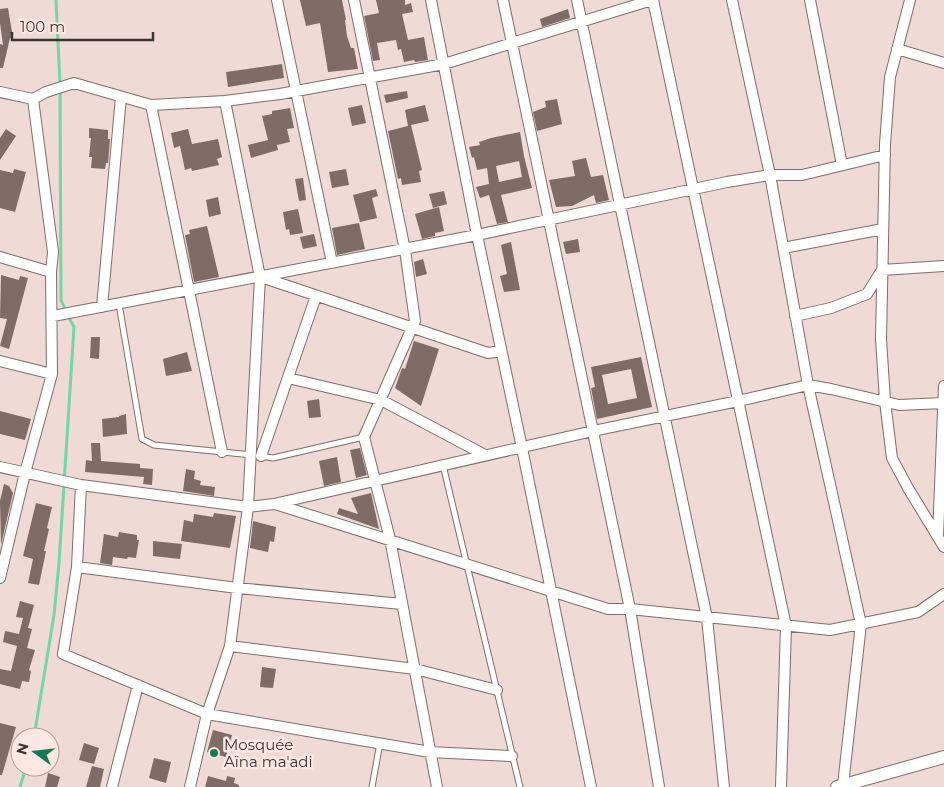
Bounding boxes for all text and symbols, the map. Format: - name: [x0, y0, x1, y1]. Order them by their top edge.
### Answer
- scale bar: [12, 10, 154, 42]
- text: 100 m: [20, 17, 65, 36]
- north arrow: [10, 727, 60, 777]
- place label: Mosquée Aïna ma'adi: [224, 735, 313, 771]
- text: N: [12, 741, 33, 756]
- marker: Mosquée Aïna ma'adi: [208, 747, 220, 759]

